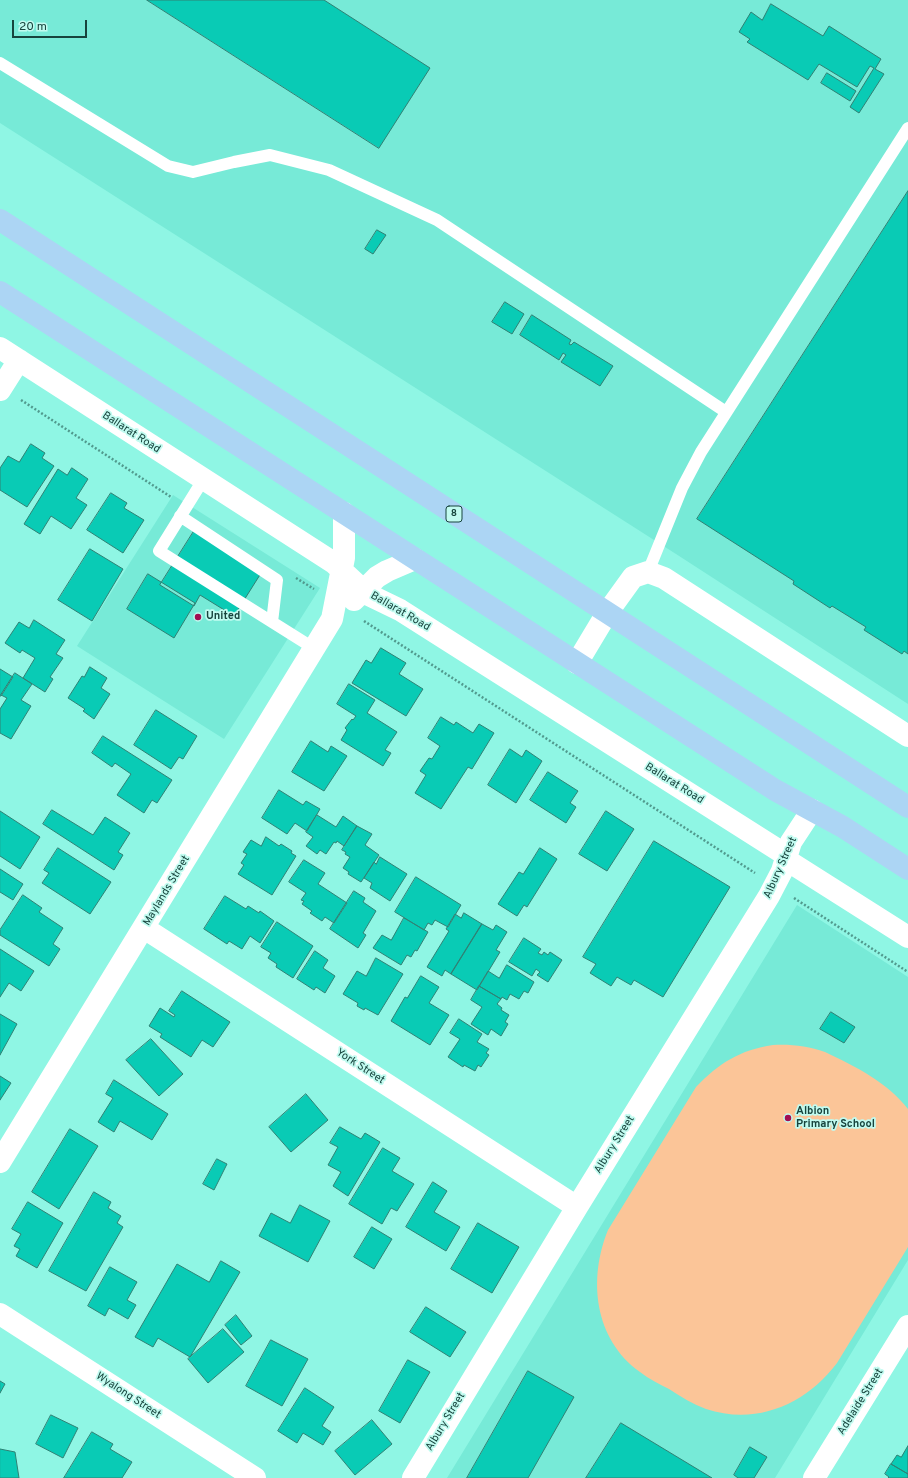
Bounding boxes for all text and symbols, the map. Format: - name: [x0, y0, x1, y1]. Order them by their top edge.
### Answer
- scale bar: [14, 12, 89, 38]
- text: 20 m: [19, 19, 47, 35]
- street label: Ballarat Road: [99, 409, 163, 457]
- road number: 8: [446, 506, 462, 522]
- street label: Ballarat Road: [368, 590, 432, 634]
- place label: United: [206, 610, 240, 624]
- marker: United: [193, 612, 203, 622]
- street label: Ballarat Road: [642, 761, 706, 807]
- street label: Albury Street: [762, 835, 800, 901]
- street label: Maylands Street: [141, 854, 193, 928]
- street label: York Street: [333, 1046, 387, 1088]
- place label: Albion Primary School: [796, 1105, 875, 1131]
- marker: Albion Primary School: [783, 1113, 793, 1123]
- street label: Albury Street: [592, 1114, 638, 1176]
- street label: Adelaide Street: [835, 1366, 887, 1438]
- street label: Wyalong Street: [93, 1370, 163, 1422]
- street label: Albury Street: [423, 1390, 469, 1454]

